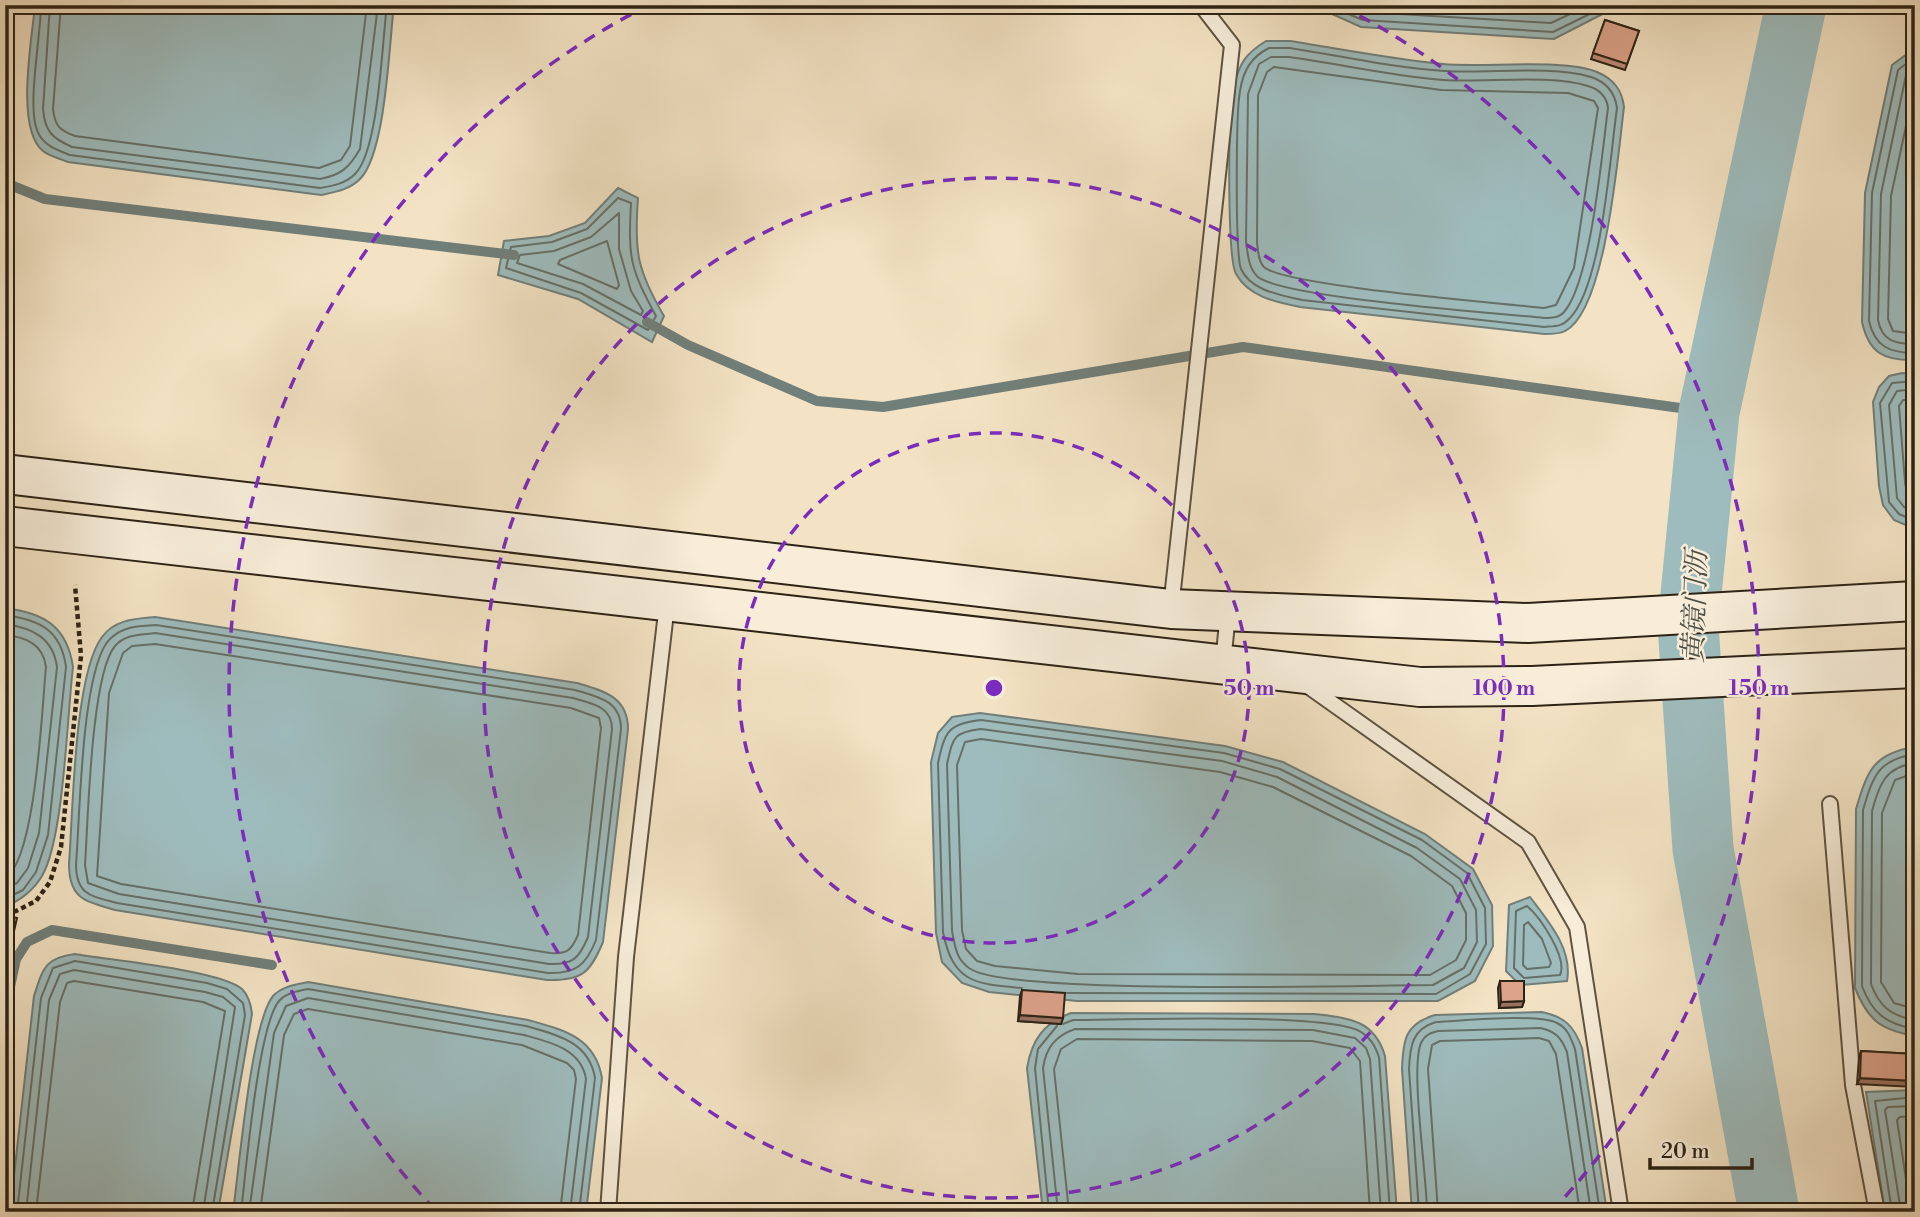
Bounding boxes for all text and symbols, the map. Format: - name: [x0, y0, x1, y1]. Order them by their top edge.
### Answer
- water label: 黄镜门沥: [1676, 545, 1715, 664]
- centre of rings: [982, 676, 1006, 700]
- text: 50 m: [1224, 676, 1274, 702]
- text: 100 m: [1473, 676, 1535, 702]
- text: 150 m: [1729, 676, 1789, 702]
- scale bar: [1650, 1126, 1752, 1170]
- text: 20 m: [1661, 1139, 1710, 1165]

